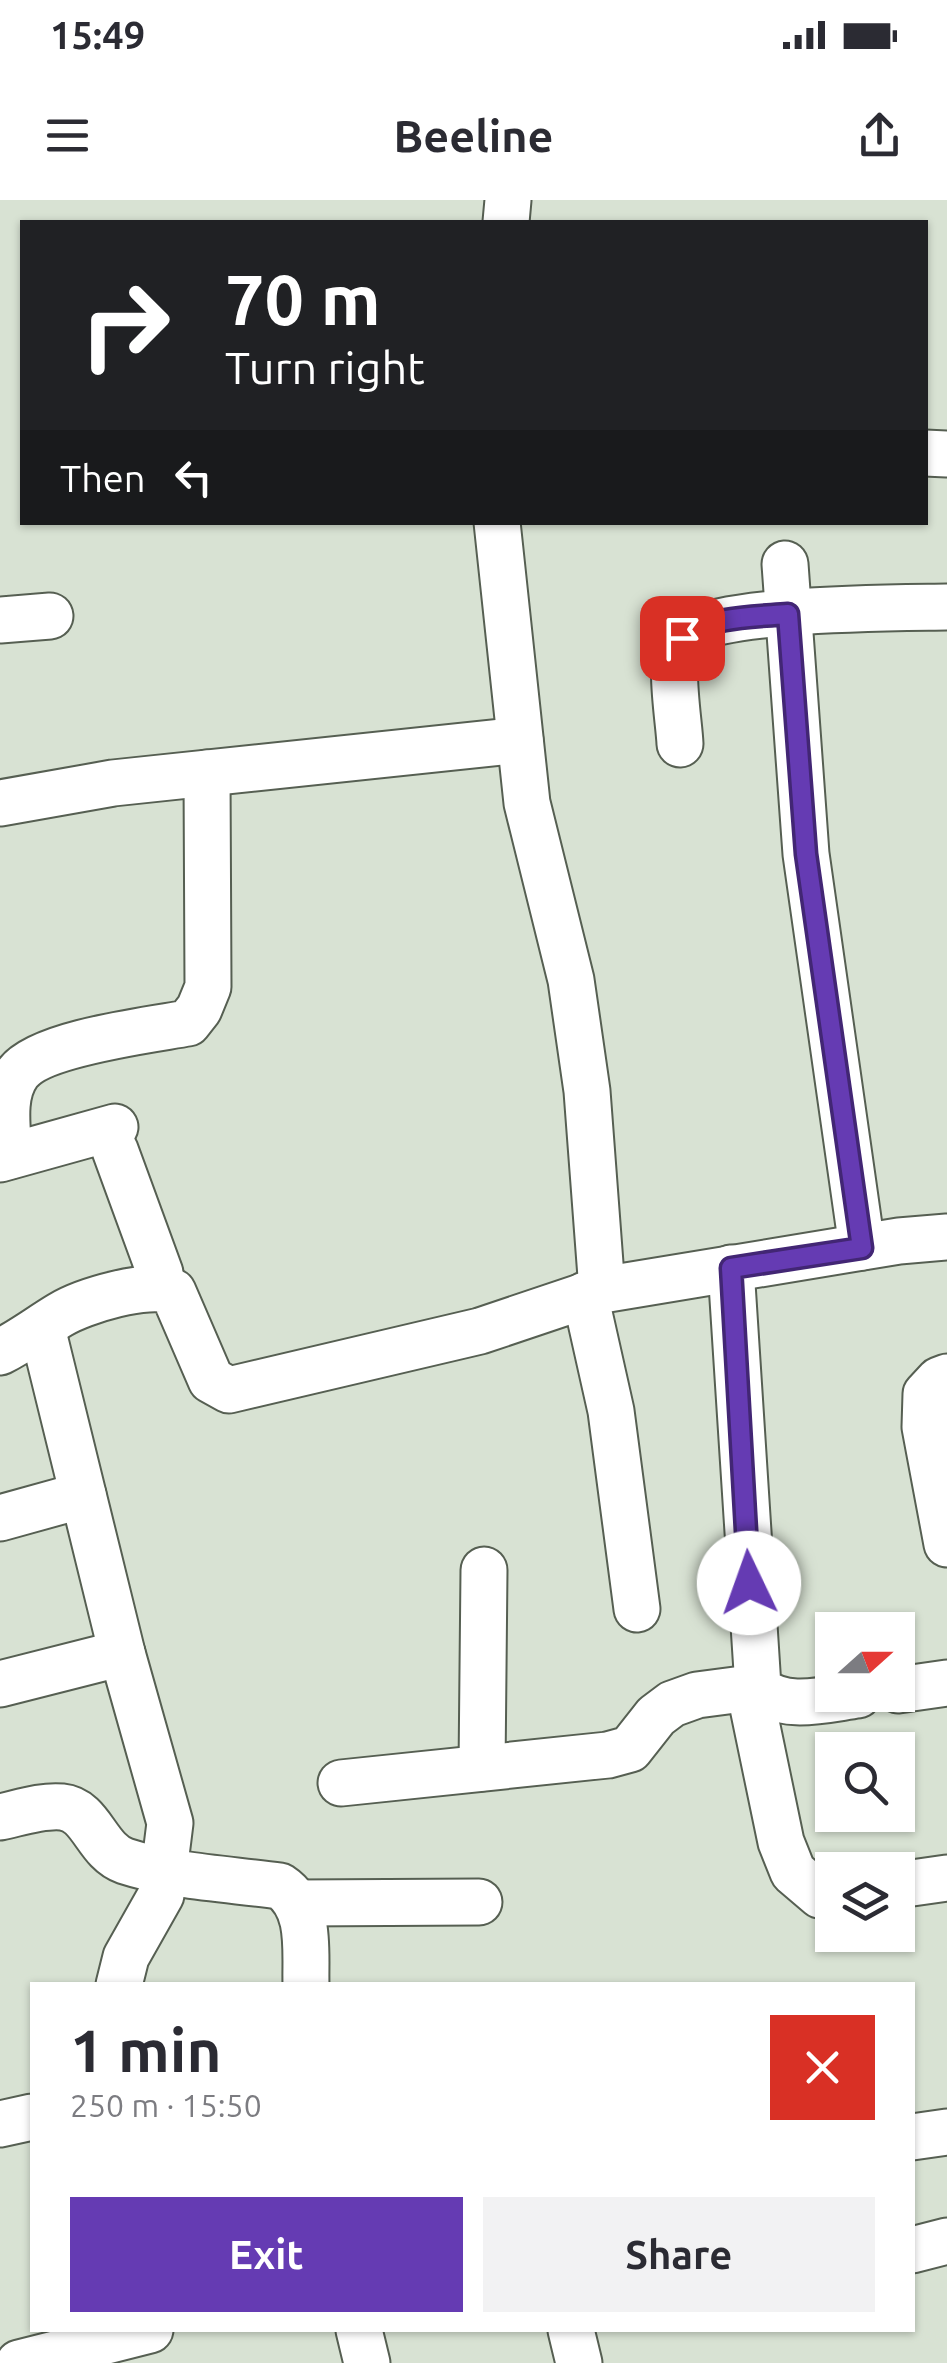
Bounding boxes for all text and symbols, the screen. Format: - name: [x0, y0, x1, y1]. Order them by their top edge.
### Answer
- text: 15:49: [50, 14, 145, 56]
- icon: menu: [40, 108, 95, 163]
- icon: share: [852, 108, 907, 163]
- text: Beeline: [393, 110, 554, 161]
- icon: right: [60, 260, 190, 390]
- text: 70 m: [225, 260, 381, 338]
- text: Turn right: [225, 342, 425, 393]
- icon: left: [166, 450, 221, 505]
- text: Then: [60, 457, 146, 499]
- pin: [640, 596, 725, 681]
- icon: arrive: [655, 611, 710, 666]
- position arrow: [697, 1531, 801, 1635]
- north arrow: [815, 1612, 915, 1712]
- map controls: [815, 1612, 915, 1952]
- button: search: [815, 1732, 915, 1832]
- button: layers: [815, 1852, 915, 1952]
- button: close: [770, 2015, 875, 2120]
- text: 1 min: [70, 2016, 222, 2083]
- text: 250 m · 15:50: [70, 2087, 262, 2123]
- button: Exit: [70, 2197, 463, 2312]
- button: Share: [483, 2197, 875, 2312]

